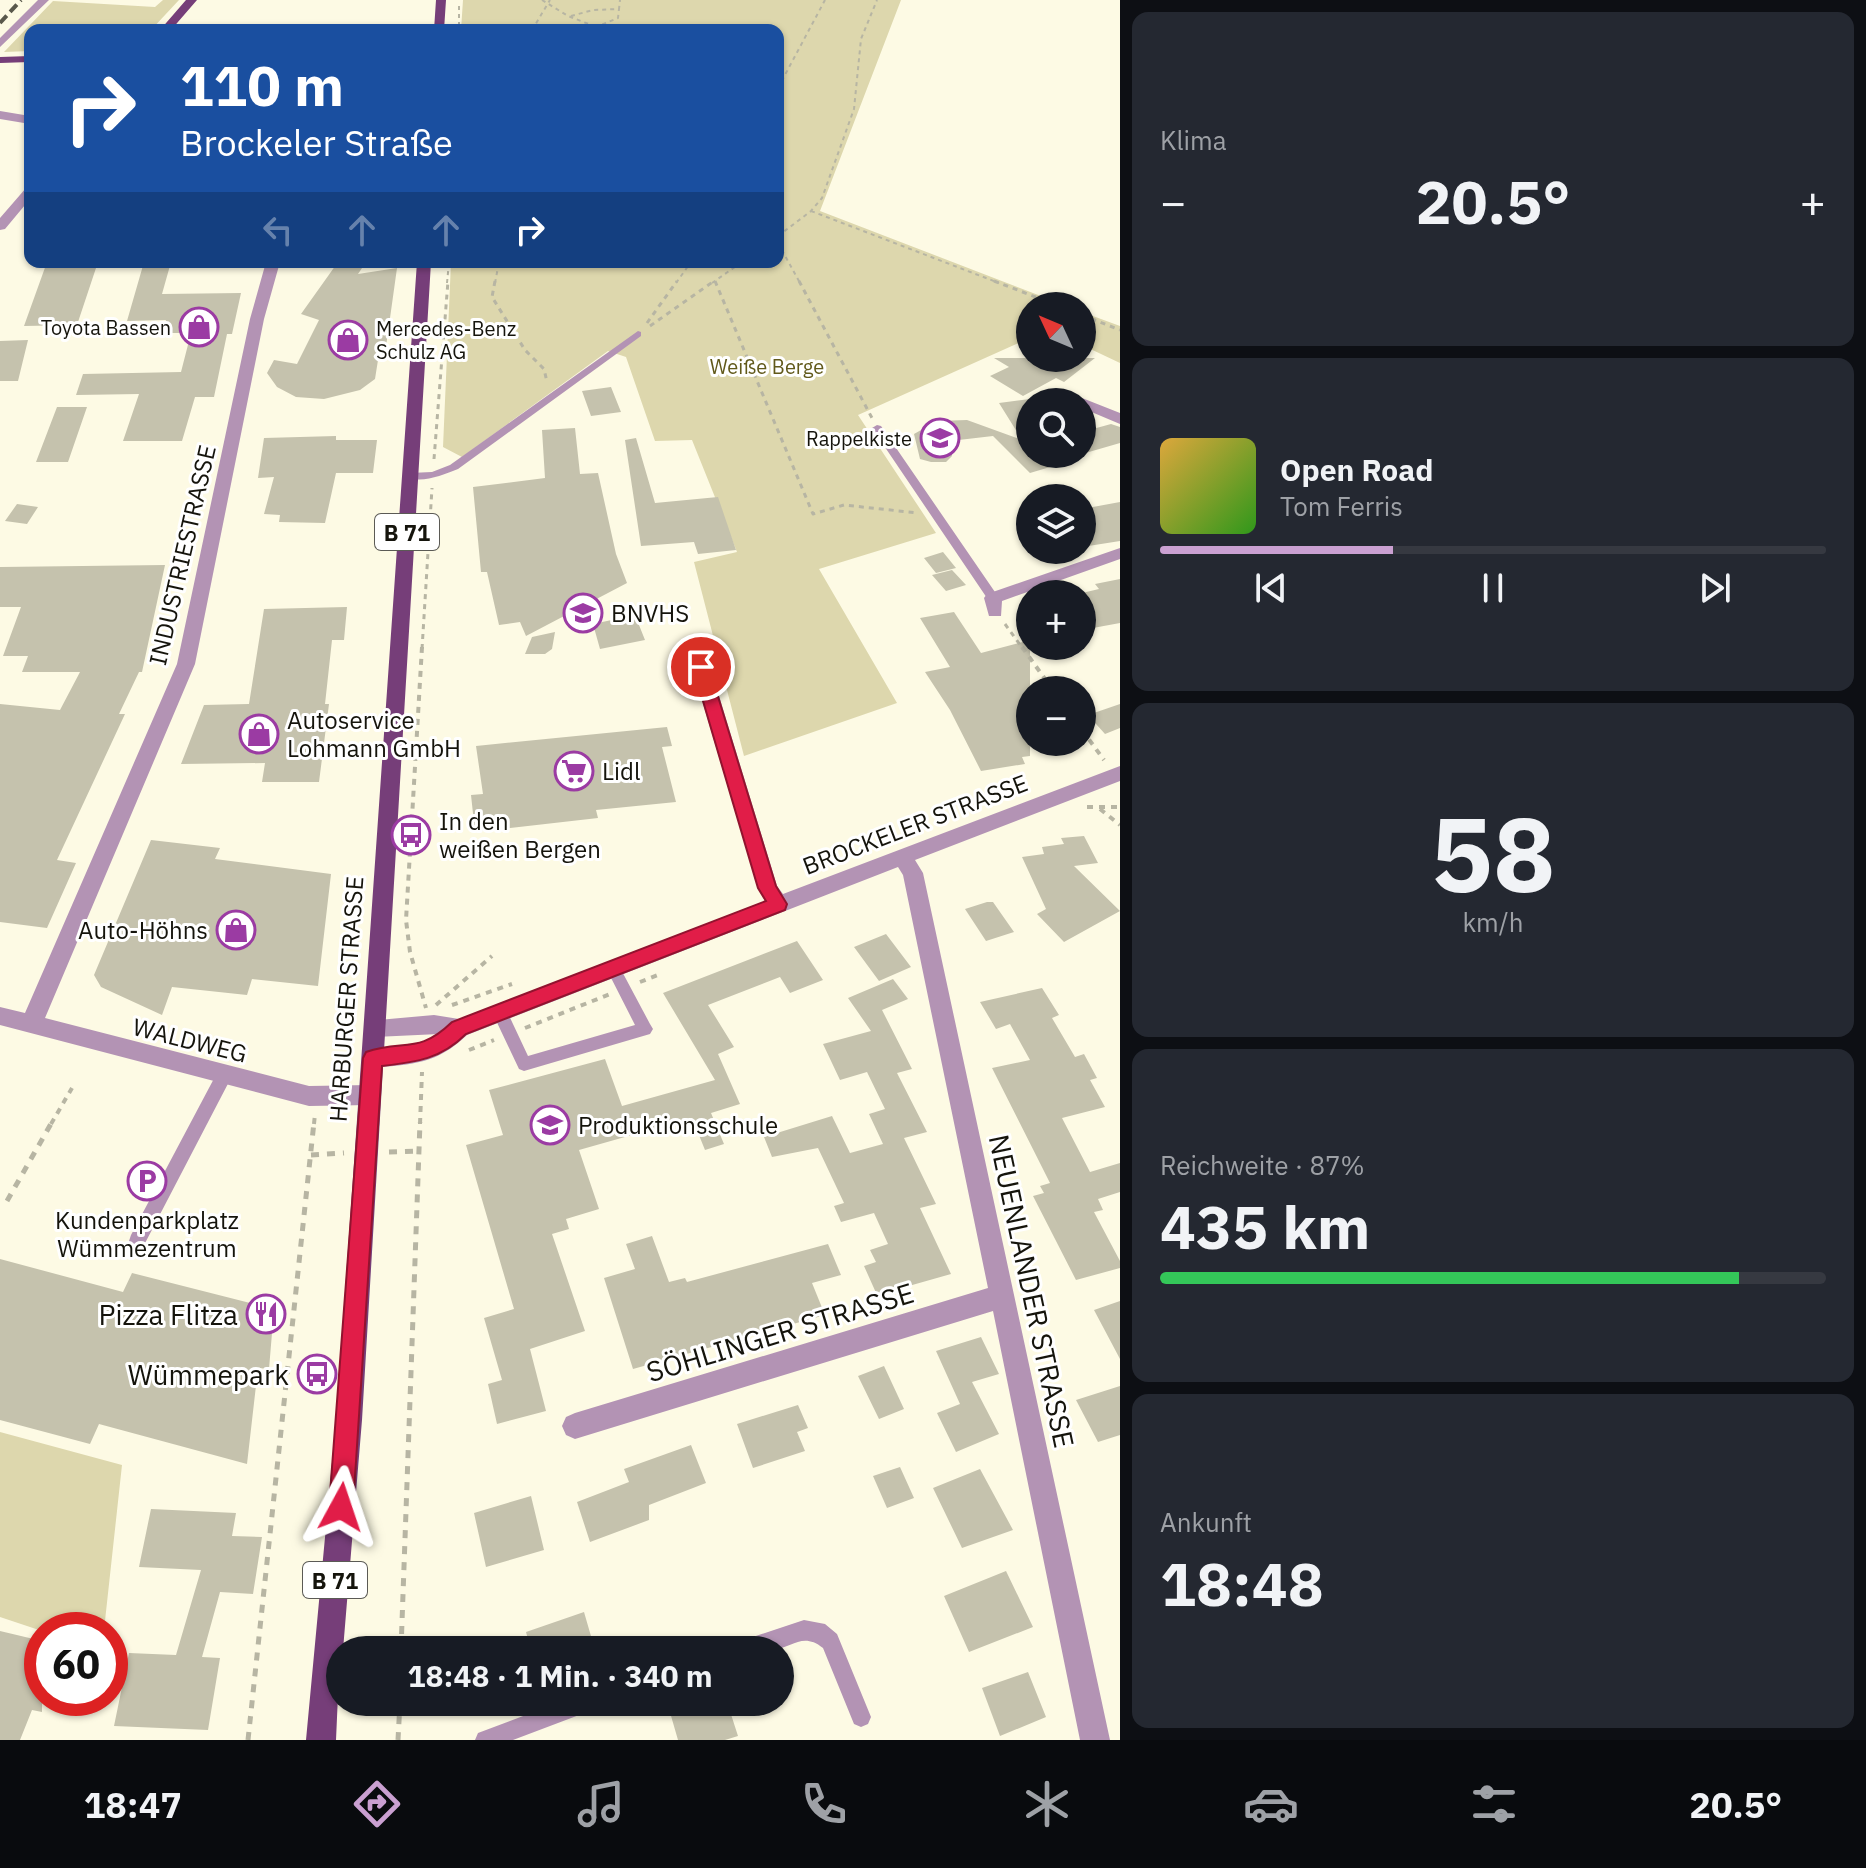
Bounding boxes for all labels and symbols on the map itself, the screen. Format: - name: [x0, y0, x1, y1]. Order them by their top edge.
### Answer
- north arrow: [1016, 292, 1096, 372]
- shop icon: Toyota Bassen: [178, 306, 220, 348]
- place label: Toyota Bassen: [41, 314, 171, 341]
- place label: Mercedes-Benz Schulz AG: [376, 315, 516, 365]
- shop icon: Mercedes-Benz Schulz AG: [327, 319, 369, 361]
- park label: Weiße Berge: [710, 353, 824, 380]
- school or university icon: Rappelkiste: [919, 417, 961, 459]
- place label: Rappelkiste: [806, 425, 912, 452]
- street label: INDUSTRIESTRASSE: [141, 442, 223, 668]
- road number: B 71: [375, 514, 439, 550]
- school or university icon: BNVHS: [562, 592, 604, 634]
- place label: BNVHS: [611, 597, 689, 629]
- pin: [667, 633, 735, 701]
- place label: Autoservice Lohmann GmbH: [287, 704, 461, 764]
- shop icon: Autoservice Lohmann GmbH: [238, 713, 280, 755]
- supermarket icon: Lidl: [553, 750, 595, 792]
- place label: Lidl: [602, 755, 640, 787]
- street label: BROCKELER STRASSE: [798, 766, 1032, 882]
- place label: In den weißen Bergen: [439, 805, 601, 865]
- bus stop icon: In den weißen Bergen: [390, 814, 432, 856]
- street label: HARBURGER STRASSE: [321, 875, 371, 1123]
- shop icon: Auto-Höhns: [215, 909, 257, 951]
- place label: Auto-Höhns: [78, 914, 208, 946]
- street label: WALDWEG: [129, 1010, 251, 1070]
- school or university icon: Produktionsschule: [529, 1104, 571, 1146]
- place label: Produktionsschule: [578, 1109, 778, 1141]
- street label: NEUENLANDER STRASSE: [981, 1131, 1083, 1451]
- parking icon: Kundenparkplatz Wümmezentrum: [126, 1160, 168, 1202]
- place label: Kundenparkplatz Wümmezentrum: [55, 1204, 239, 1264]
- street label: SÖHLINGER STRASSE: [642, 1274, 918, 1390]
- restaurant icon: Pizza Flitza: [245, 1293, 287, 1335]
- place label: Pizza Flitza: [98, 1296, 238, 1333]
- bus stop icon: Wümmepark: [296, 1353, 338, 1395]
- place label: Wümmepark: [128, 1356, 289, 1393]
- position arrow: [299, 1465, 383, 1549]
- road number: B 71: [303, 1562, 367, 1598]
- speed limit sign: 60: [24, 1612, 128, 1716]

